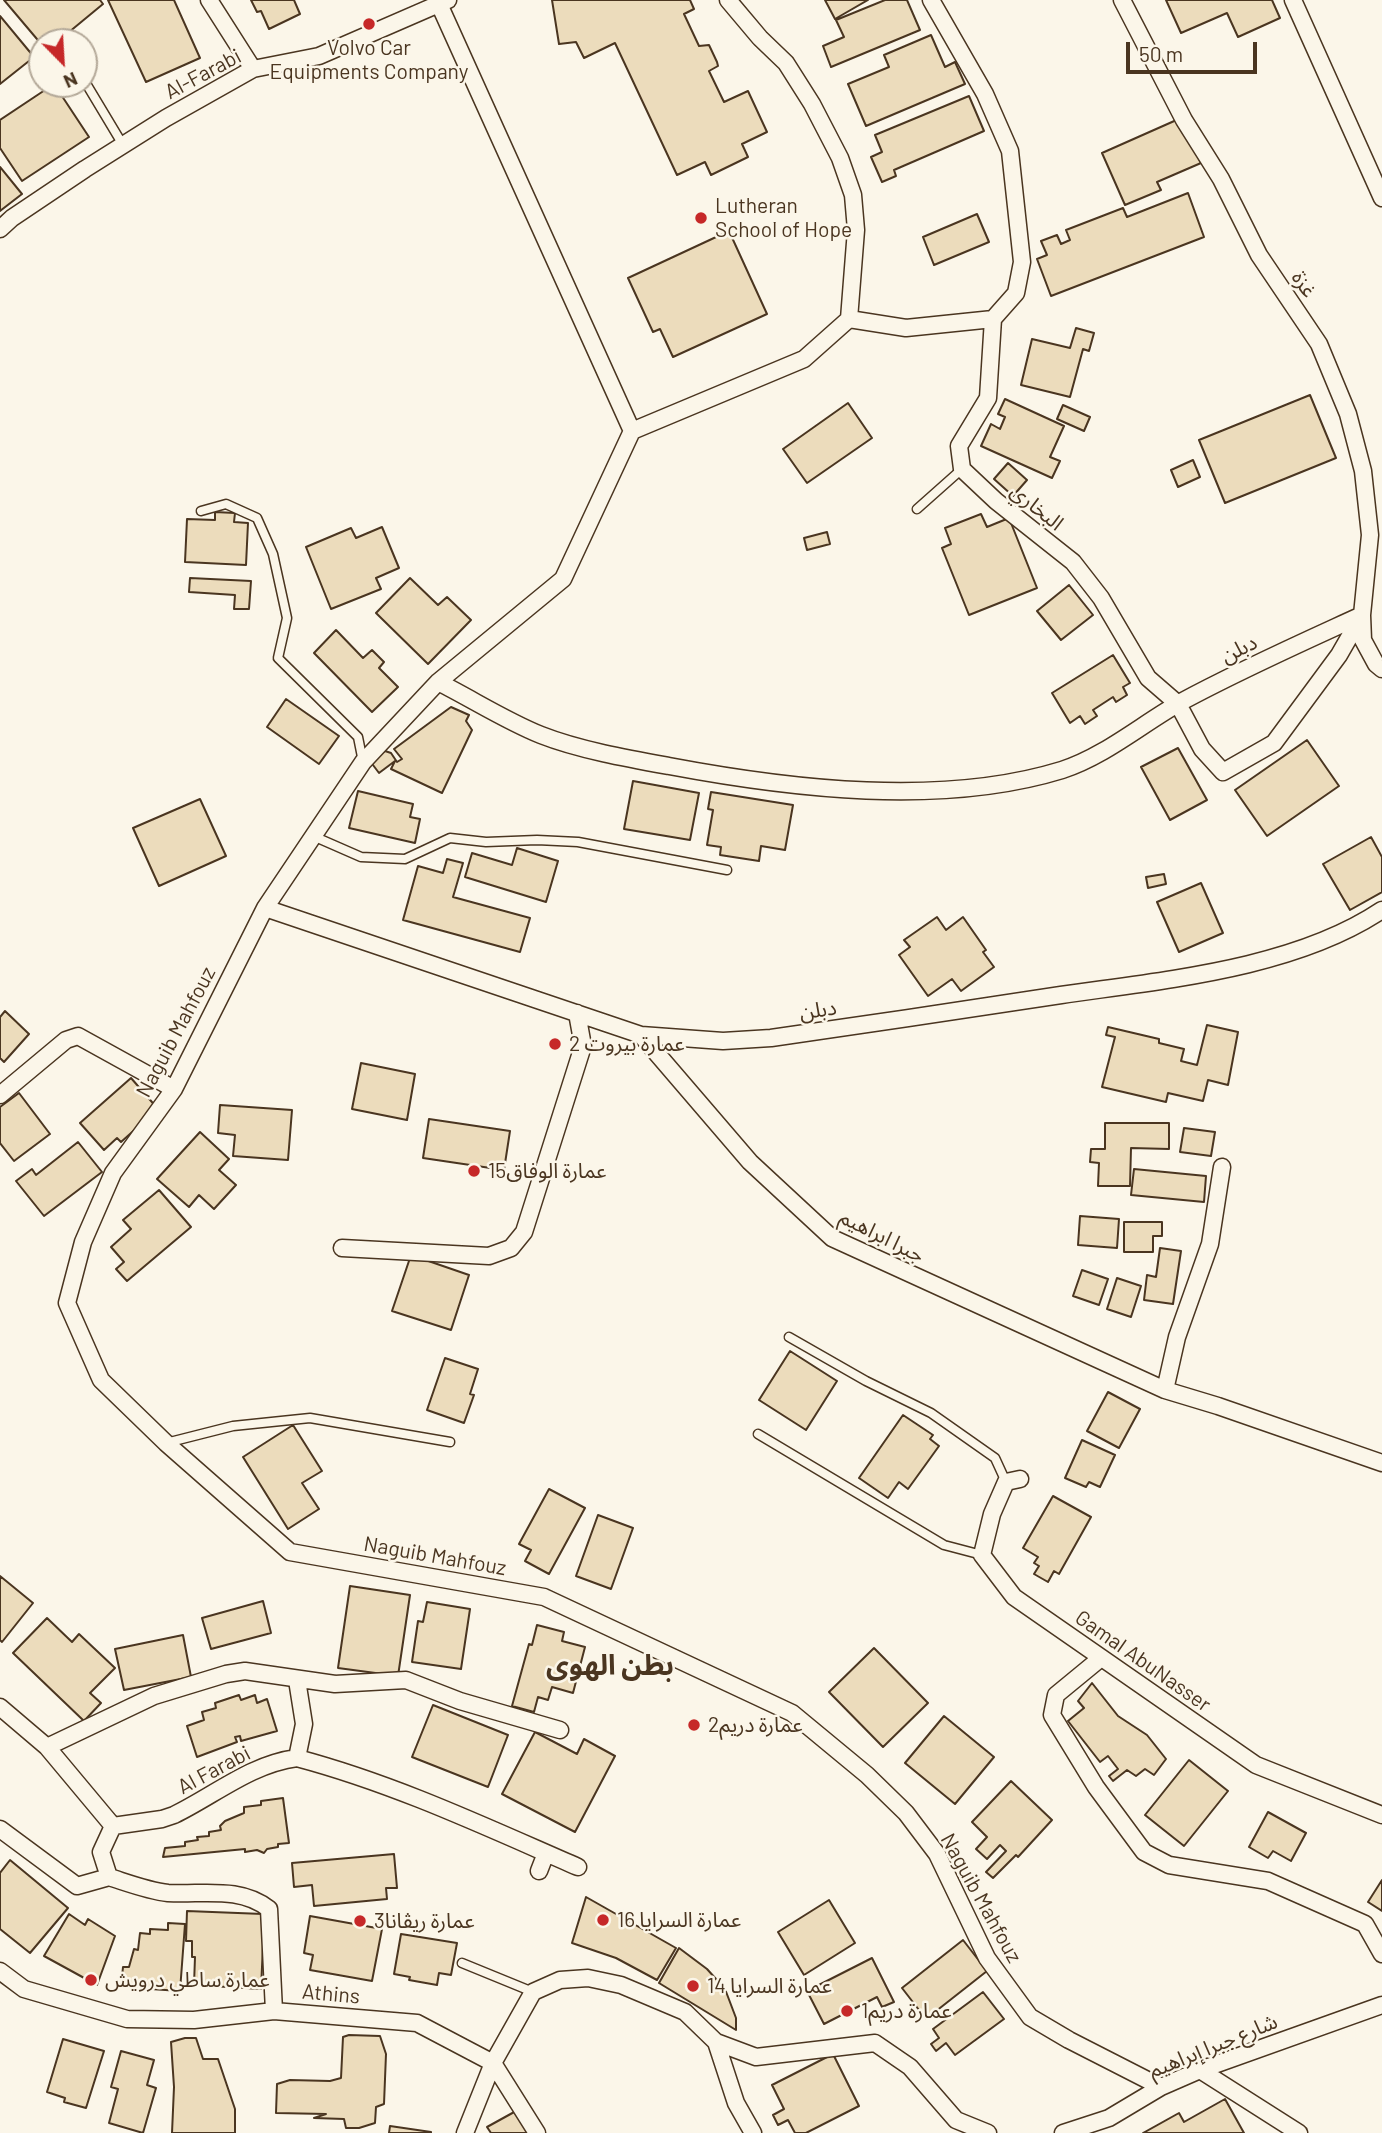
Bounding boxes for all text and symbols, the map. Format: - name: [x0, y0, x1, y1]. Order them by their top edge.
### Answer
- marker: Volvo Car Equipments Company: [361, 16, 377, 32]
- north arrow: [28, 28, 98, 98]
- scale bar: [1130, 28, 1261, 72]
- place label: Volvo Car Equipments Company: [270, 35, 468, 85]
- text: 50 m: [1139, 41, 1183, 66]
- street label: Al-Farabi: [160, 43, 246, 105]
- text: N: [60, 68, 81, 94]
- place label: Lutheran School of Hope: [715, 193, 852, 243]
- marker: Lutheran School of Hope: [693, 210, 709, 226]
- street label: غزة: [1286, 266, 1322, 302]
- street label: البخاري: [1005, 478, 1069, 536]
- street label: دبلن: [1217, 630, 1261, 668]
- street label: Naguib Mahfouz: [131, 962, 221, 1102]
- street label: دبلن: [798, 995, 838, 1025]
- place label: عمارة بيروت 2: [569, 1031, 685, 1057]
- marker: عمارة بيروت 2: [547, 1036, 563, 1052]
- place label: عمارة الوفاق15: [488, 1158, 607, 1184]
- marker: عمارة الوفاق15: [466, 1163, 482, 1179]
- street label: جبرا ابراهيم: [835, 1204, 929, 1268]
- street label: Naguib Mahfouz: [362, 1531, 508, 1581]
- street label: Gamal AbuNasser: [1070, 1605, 1216, 1717]
- district label: بطن الهوى: [546, 1649, 674, 1683]
- place label: عمارة دريم2: [708, 1712, 803, 1738]
- marker: عمارة دريم2: [686, 1717, 702, 1733]
- street label: Al Farabi: [173, 1740, 255, 1800]
- street label: Naguib Mahfouz: [935, 1829, 1027, 1967]
- place label: عمارة السرايا 16: [617, 1907, 741, 1933]
- place label: عمارة ريڤانا3: [374, 1908, 475, 1934]
- marker: عمارة السرايا 16: [595, 1912, 611, 1928]
- marker: عمارة ريڤانا3: [352, 1913, 368, 1929]
- place label: عمارة ساطي درويش: [105, 1967, 270, 1993]
- marker: عمارة ساطي درويش: [83, 1972, 99, 1988]
- place label: عمارة السرايا 14: [707, 1973, 832, 1999]
- marker: عمارة السرايا 14: [685, 1978, 701, 1994]
- street label: Athins: [301, 1979, 361, 2009]
- place label: عمارة دريم1: [861, 1998, 952, 2024]
- marker: عمارة دريم1: [839, 2003, 855, 2019]
- street label: شارع جبرا إبراهيم: [1145, 2009, 1281, 2083]

